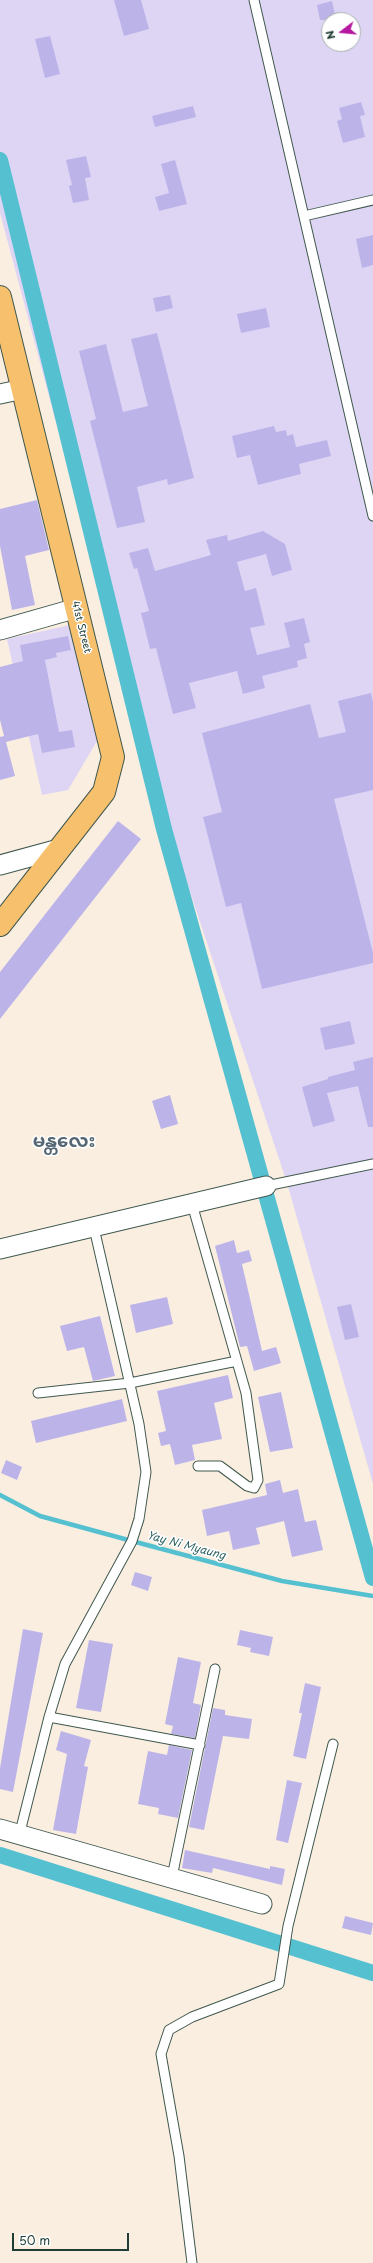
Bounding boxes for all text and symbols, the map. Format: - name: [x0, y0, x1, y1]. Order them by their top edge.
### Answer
- north arrow: [321, 12, 361, 52]
- text: N: [321, 29, 339, 42]
- street label: 41st Street: [69, 600, 93, 654]
- district label: မန္တလေး: [33, 1131, 95, 1153]
- water label: Yay Ni Myaung: [146, 1529, 226, 1563]
- scale bar: [14, 2225, 131, 2251]
- text: 50 m: [19, 2231, 50, 2249]

